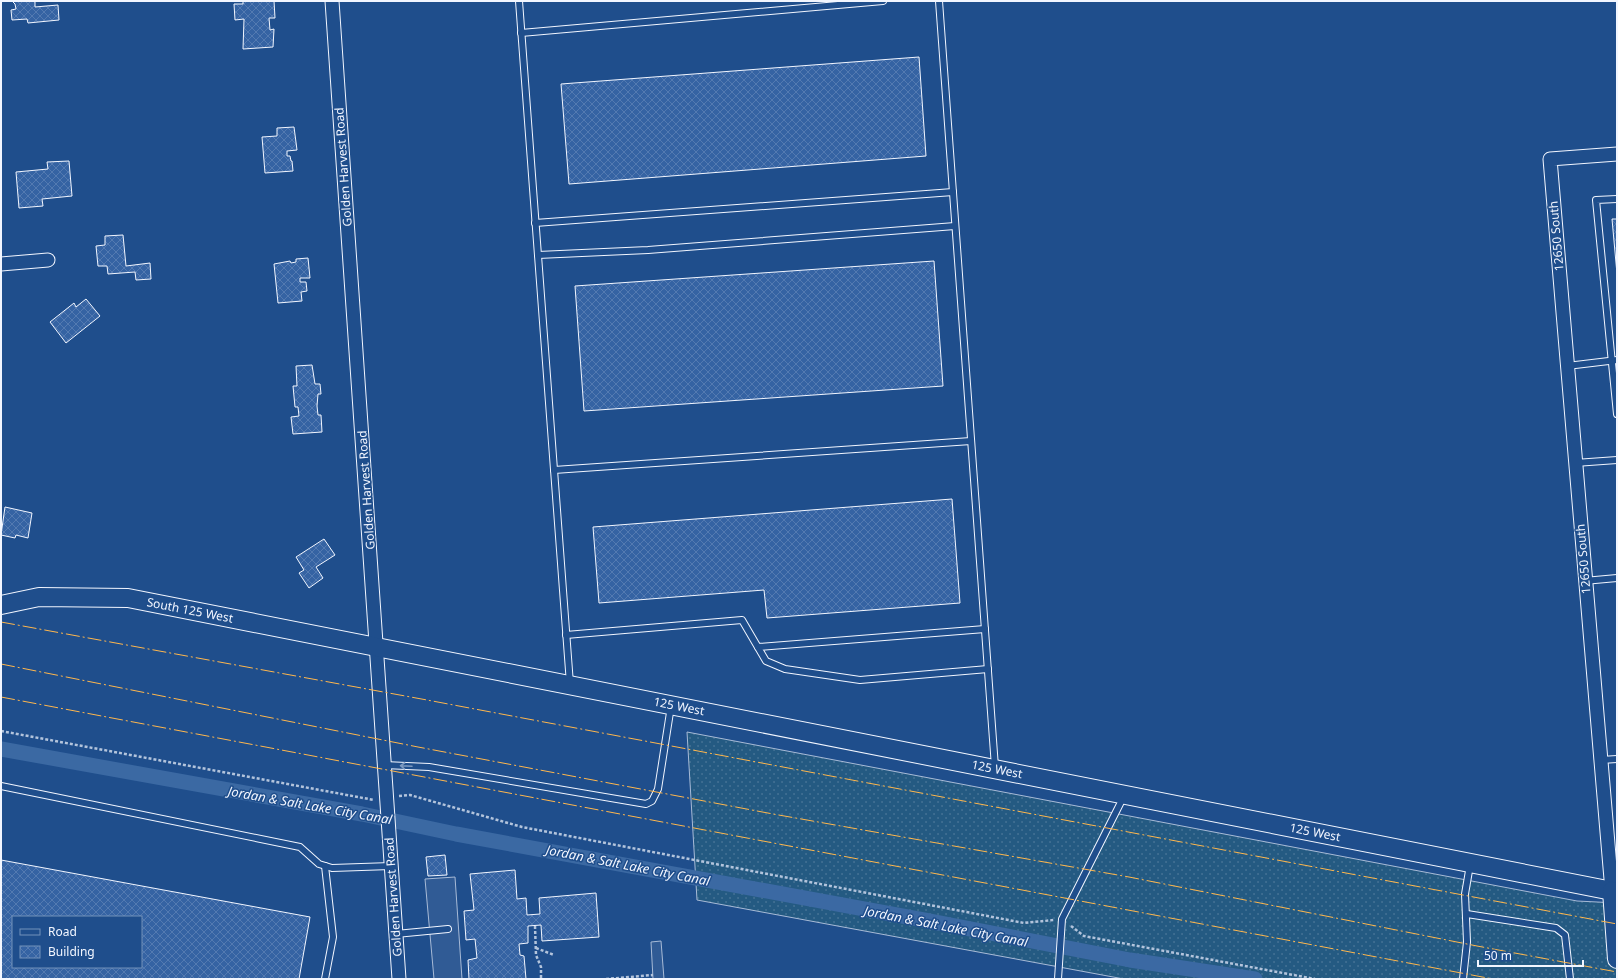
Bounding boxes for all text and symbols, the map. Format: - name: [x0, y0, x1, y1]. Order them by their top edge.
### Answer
- street label: Golden Harvest Road: [330, 107, 356, 227]
- street label: 12650 South: [1544, 200, 1568, 272]
- street label: Golden Harvest Road: [353, 430, 379, 550]
- street label: 12650 South: [1571, 523, 1595, 595]
- street label: South 125 West: [145, 593, 235, 627]
- street label: 125 West: [652, 693, 707, 719]
- street label: 125 West: [970, 756, 1025, 782]
- one-way arrow: [400, 763, 413, 770]
- water label: Jordan & Salt Lake City Canal: [224, 781, 394, 828]
- street label: 125 West: [1288, 819, 1343, 845]
- street label: Golden Harvest Road: [380, 837, 406, 957]
- water label: Jordan & Salt Lake City Canal: [542, 840, 712, 890]
- water label: Jordan & Salt Lake City Canal: [860, 901, 1030, 951]
- legend: [12, 916, 142, 968]
- text: Road: [48, 923, 77, 940]
- scale bar: [1478, 942, 1583, 968]
- text: Building: [48, 943, 95, 960]
- text: 50 m: [1484, 947, 1512, 964]

